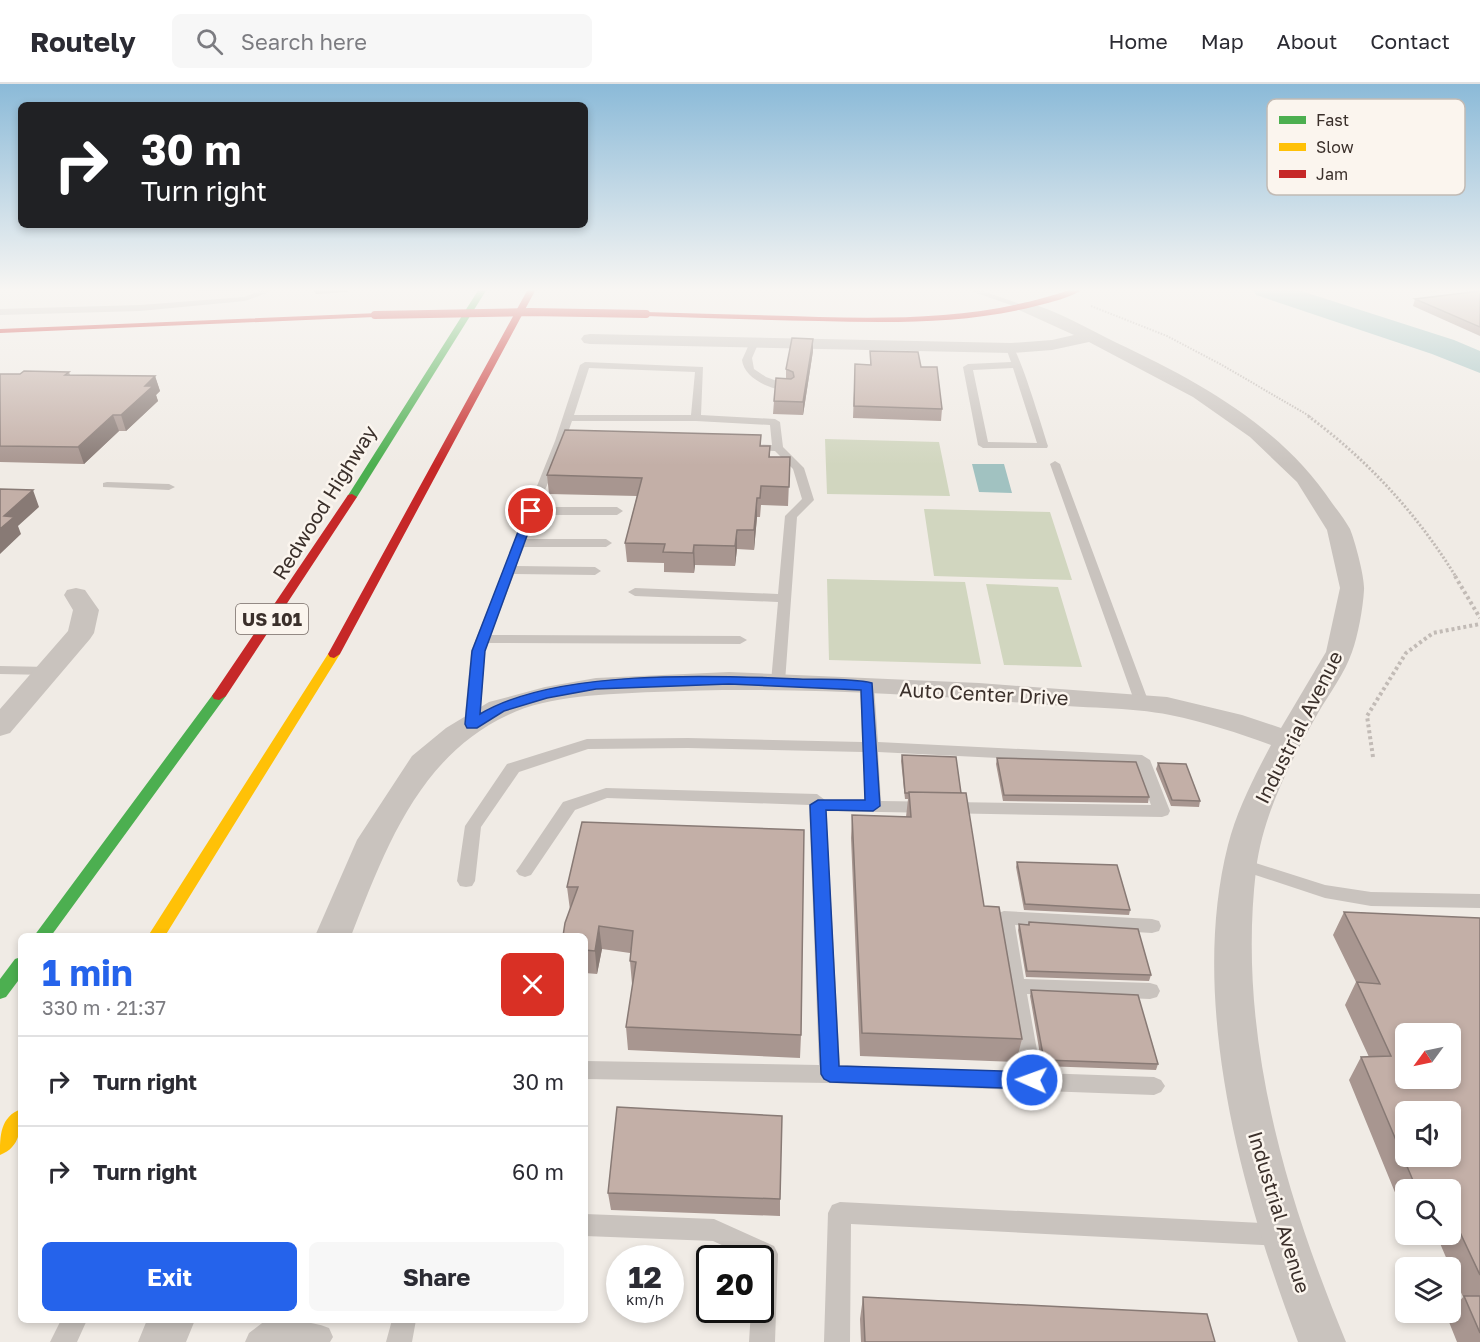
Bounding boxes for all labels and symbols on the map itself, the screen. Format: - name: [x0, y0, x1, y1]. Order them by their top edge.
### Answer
- legend: [1267, 99, 1465, 195]
- text: Fast: [1316, 110, 1349, 130]
- text: Slow: [1316, 137, 1354, 157]
- text: Jam: [1316, 164, 1348, 184]
- street label: Redwood Highway: [267, 420, 381, 584]
- pin: [505, 485, 556, 536]
- road number: US 101: [236, 604, 308, 634]
- street label: Industrial Avenue: [1249, 647, 1347, 807]
- street label: Auto Center Drive: [899, 677, 1069, 709]
- north arrow: [1395, 1023, 1461, 1089]
- position arrow: [1000, 1048, 1064, 1112]
- street label: Industrial Avenue: [1244, 1128, 1316, 1296]
- speed limit sign: 20: [696, 1245, 774, 1323]

